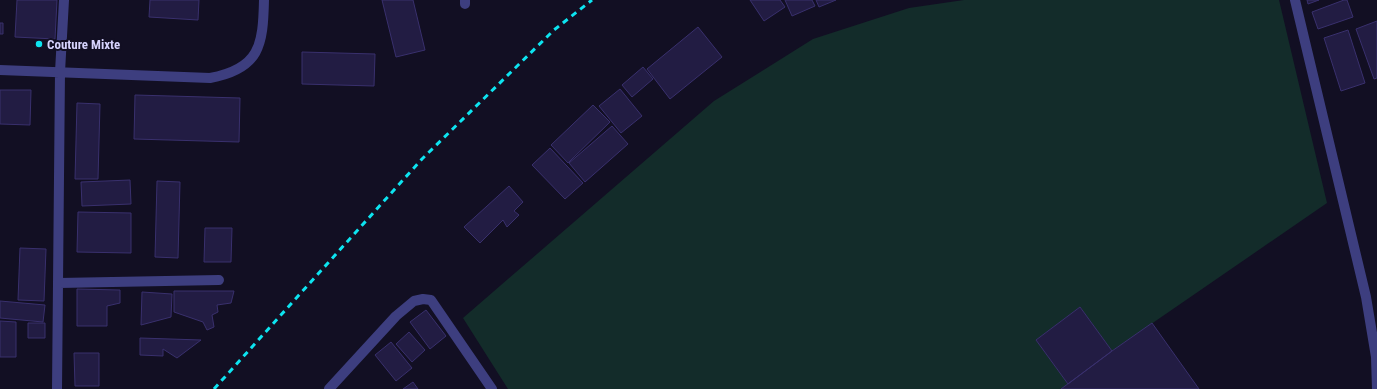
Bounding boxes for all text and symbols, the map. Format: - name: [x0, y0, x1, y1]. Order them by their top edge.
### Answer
- place label: Couture Mixte: [47, 37, 120, 52]
- marker: Couture Mixte: [34, 39, 44, 49]

